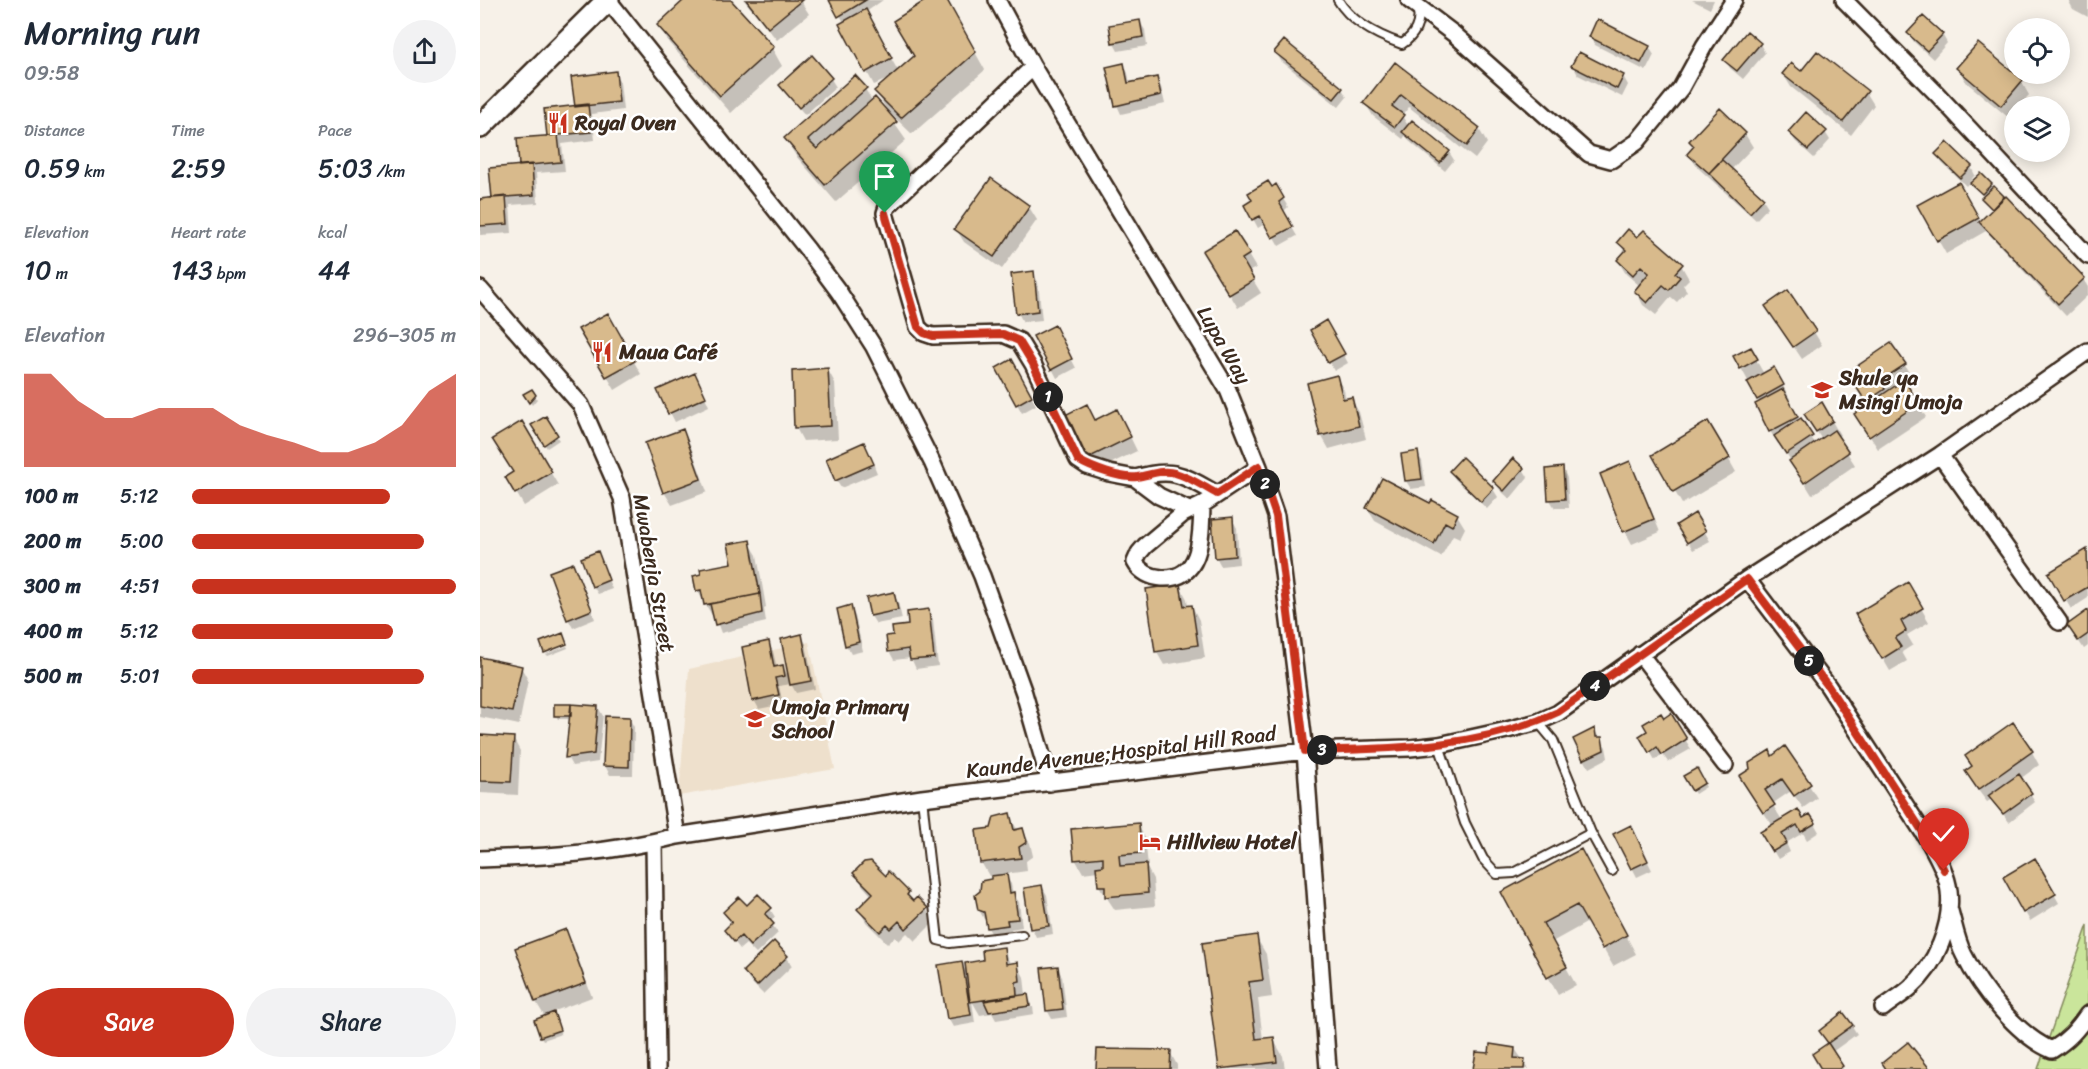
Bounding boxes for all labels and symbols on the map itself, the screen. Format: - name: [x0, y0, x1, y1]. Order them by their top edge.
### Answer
- place label: Royal Oven: [574, 104, 677, 142]
- restaurant icon: Royal Oven: [546, 111, 570, 135]
- pin: [859, 151, 910, 213]
- street label: Lupa Way: [1186, 298, 1262, 392]
- place label: Maua Café: [618, 333, 718, 371]
- restaurant icon: Maua Café: [590, 340, 614, 364]
- place label: Shule ya Msingi Umoja: [1838, 359, 1963, 421]
- school or university icon: Shule ya Msingi Umoja: [1810, 378, 1834, 402]
- pin: 1: [1033, 382, 1063, 412]
- pin: 2: [1250, 469, 1280, 499]
- street label: Mwabenja Street: [621, 491, 687, 655]
- pin: 5: [1794, 646, 1824, 676]
- pin: 4: [1580, 671, 1610, 701]
- place label: Umoja Primary School: [771, 688, 910, 750]
- school or university icon: Umoja Primary School: [743, 707, 767, 731]
- street label: Kaunde Avenue;Hospital Hill Road: [964, 714, 1280, 790]
- pin: 3: [1307, 735, 1337, 765]
- pin: [1918, 808, 1969, 870]
- place label: Hillview Hotel: [1166, 823, 1298, 861]
- hotel icon: Hillview Hotel: [1138, 830, 1162, 854]

